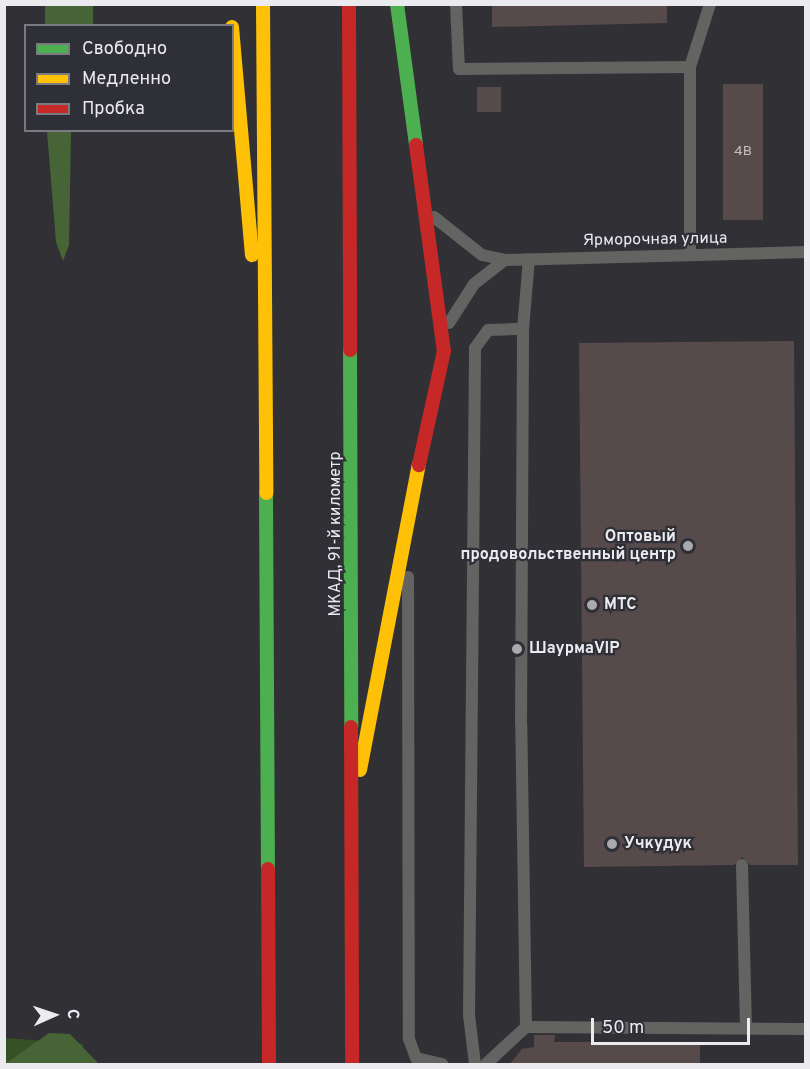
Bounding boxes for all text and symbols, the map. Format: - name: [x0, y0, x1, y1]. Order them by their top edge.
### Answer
- legend: [24, 24, 234, 132]
- text: Свободно: [82, 38, 167, 61]
- text: Медленно: [82, 68, 171, 91]
- text: Пробка: [82, 98, 145, 121]
- house number: 4В: [734, 144, 752, 160]
- street label: Ярморочная улица: [582, 229, 728, 251]
- street label: МКАД, 91-й километр: [326, 452, 346, 616]
- place label: Оптовый продовольственный центр: [461, 527, 676, 565]
- marker: Оптовый продовольственный центр: [681, 539, 695, 553]
- place label: МТС: [604, 595, 636, 615]
- marker: МТС: [585, 598, 599, 612]
- place label: ШаурмаVIP: [529, 639, 619, 659]
- marker: ШаурмаVIP: [510, 642, 524, 656]
- place label: Учкудук: [624, 834, 692, 854]
- marker: Учкудук: [605, 837, 619, 851]
- north arrow: [24, 985, 84, 1045]
- scale bar: [594, 1006, 753, 1044]
- text: С: [62, 1008, 82, 1020]
- text: 50 m: [602, 1017, 644, 1040]

